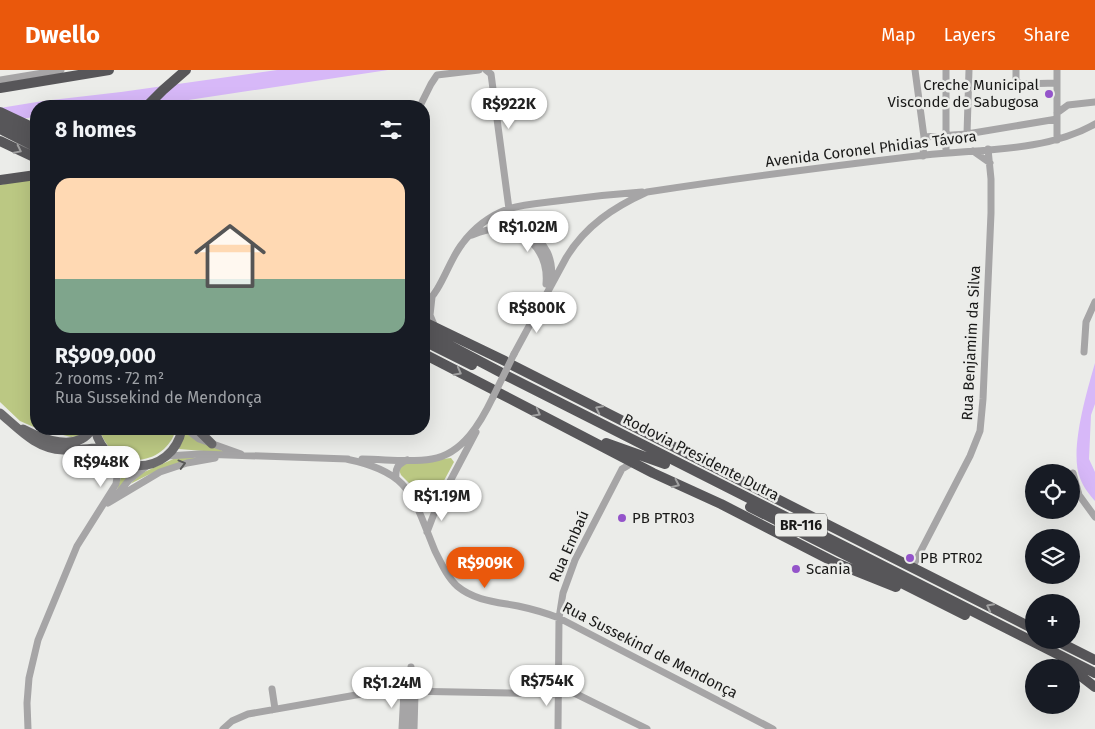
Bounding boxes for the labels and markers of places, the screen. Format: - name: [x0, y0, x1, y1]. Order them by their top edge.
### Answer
- place label: Creche Municipal Visconde de Sabugosa: [887, 76, 1040, 111]
- pin: R$922K: [468, 88, 550, 130]
- marker: Creche Municipal Visconde de Sabugosa: [1043, 88, 1055, 100]
- pin: R$1.02M: [482, 210, 574, 253]
- pin: R$800K: [496, 292, 578, 334]
- pin: R$948K: [60, 446, 142, 488]
- pin: R$1.19M: [396, 480, 488, 522]
- place label: PB PTR03: [632, 509, 695, 527]
- marker: PB PTR03: [616, 512, 628, 524]
- pin: R$909K: [444, 546, 526, 589]
- place label: PB PTR02: [920, 549, 983, 567]
- marker: PB PTR02: [904, 552, 916, 564]
- place label: Scania: [806, 560, 851, 578]
- marker: Scania: [790, 563, 802, 575]
- pin: R$754K: [506, 664, 588, 707]
- pin: R$1.24M: [346, 666, 438, 709]

